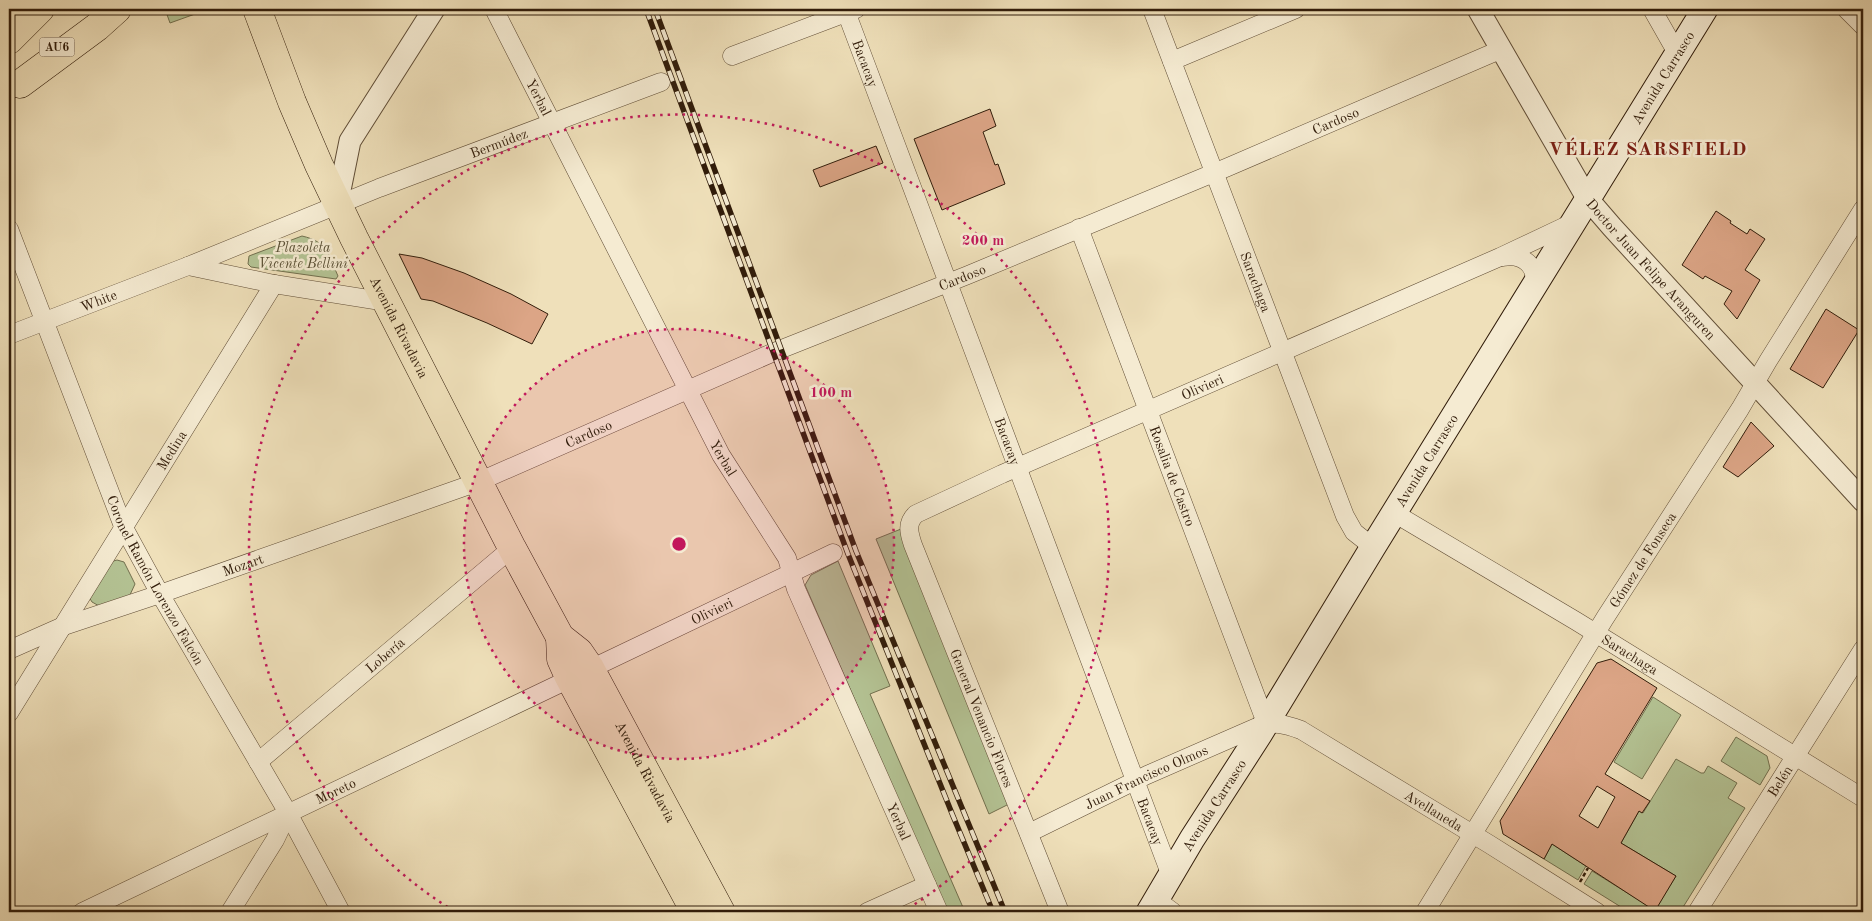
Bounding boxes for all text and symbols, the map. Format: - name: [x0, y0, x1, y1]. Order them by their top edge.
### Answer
- street label: Avenida Carrasco: [1630, 29, 1697, 127]
- road number: AU6: [40, 38, 74, 56]
- street label: Bacacay: [849, 38, 880, 90]
- street label: Yerbal: [523, 77, 553, 119]
- street label: Cardoso: [1310, 105, 1361, 138]
- street label: Bermúdez: [468, 127, 530, 161]
- district label: VÉLEZ SARSFIELD: [1549, 137, 1747, 160]
- street label: Doctor Juan Felipe Aranguren: [1583, 197, 1718, 343]
- text: 200 m: [962, 234, 1004, 249]
- park label: Plazoleta Vicente Bellini: [258, 241, 348, 271]
- street label: Sarachaga: [1237, 250, 1273, 314]
- street label: Cardoso: [937, 262, 988, 294]
- street label: Avenida Rivadavia: [367, 275, 430, 381]
- street label: White: [79, 288, 119, 315]
- street label: Olivieri: [1179, 372, 1226, 403]
- text: 100 m: [810, 386, 852, 401]
- street label: Avenida Carrasco: [1393, 412, 1461, 510]
- street label: Bacacay: [991, 416, 1022, 468]
- street label: Cardoso: [563, 418, 614, 451]
- street label: Rosalia de Castro: [1146, 424, 1197, 528]
- street label: Medina: [155, 428, 190, 473]
- street label: Yerbal: [707, 438, 739, 479]
- street label: Coronel Ramón Lorenzo Falcón: [104, 494, 206, 668]
- street label: Gómez de Fonseca: [1607, 510, 1679, 611]
- centre of rings: [670, 535, 688, 553]
- street label: Mozart: [221, 552, 266, 579]
- street label: Olivieri: [689, 596, 735, 628]
- street label: Sarachaga: [1599, 633, 1660, 678]
- street label: Lobería: [363, 635, 408, 676]
- street label: General Venancio Flores: [947, 647, 1015, 790]
- street label: Avenida Rivadavia: [612, 719, 677, 825]
- street label: Juan Francisco Olmos: [1083, 743, 1210, 812]
- street label: Avenida Carrasco: [1180, 757, 1249, 854]
- street label: Belén: [1766, 763, 1796, 800]
- street label: Moreto: [314, 776, 358, 807]
- street label: Avellaneda: [1402, 788, 1465, 834]
- street label: Bacacay: [1134, 796, 1165, 848]
- street label: Yerbal: [884, 801, 912, 843]

